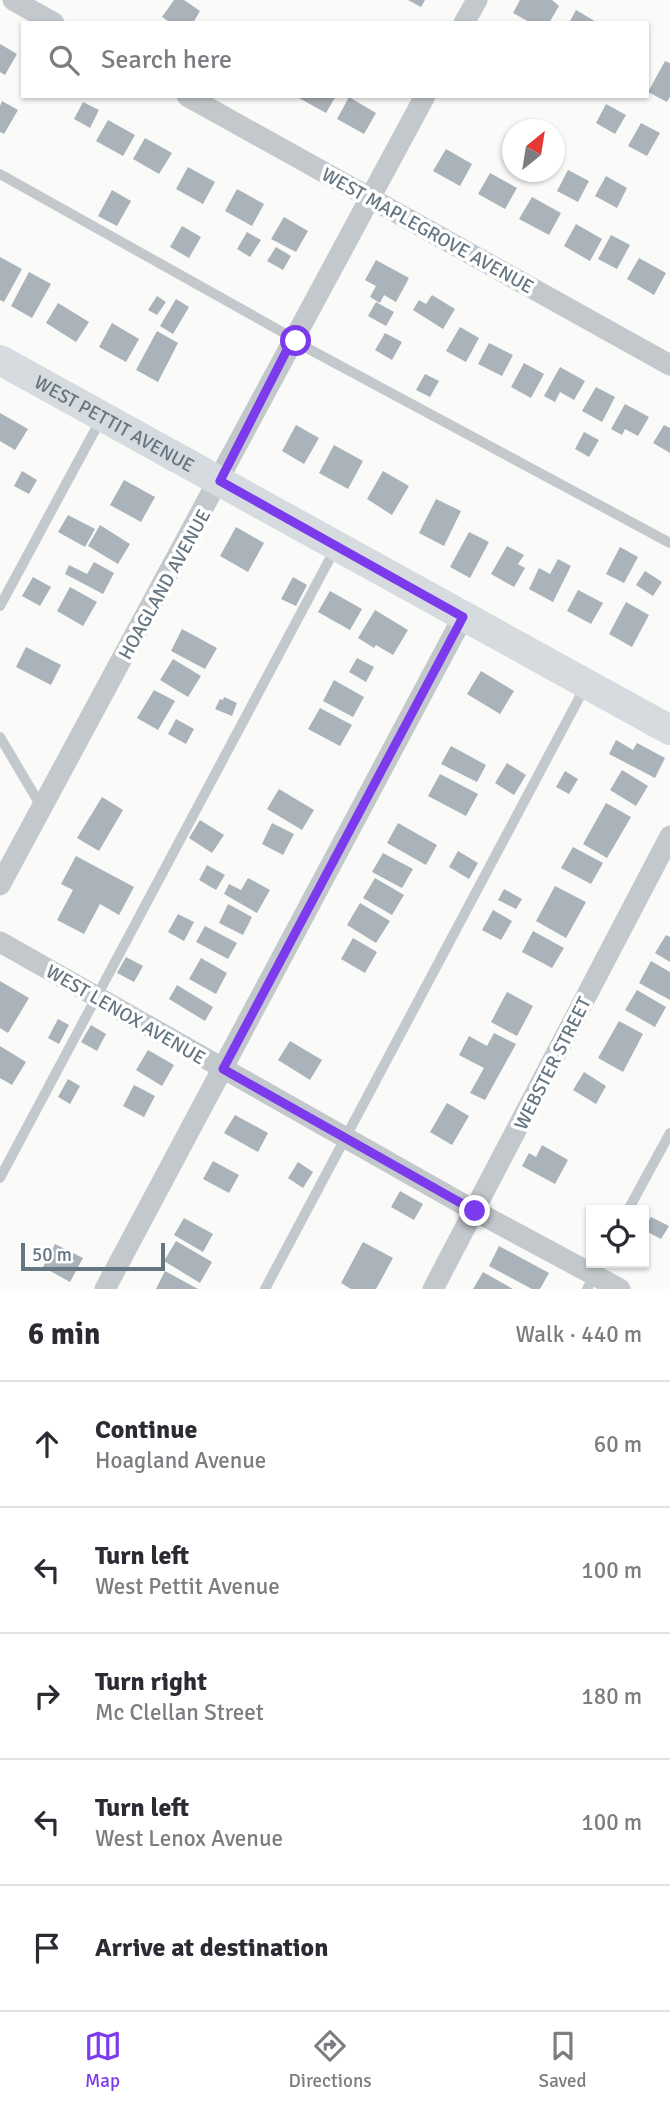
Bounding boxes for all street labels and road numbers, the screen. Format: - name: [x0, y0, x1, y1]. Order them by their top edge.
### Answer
- street label: WEST MAPLEGROVE AVENUE: [317, 163, 538, 299]
- street label: WEST PETTIT AVENUE: [30, 370, 198, 478]
- street label: HOAGLAND AVENUE: [114, 505, 216, 664]
- street label: WEST LENOX AVENUE: [42, 959, 209, 1070]
- street label: WEBSTER STREET: [509, 992, 597, 1134]

